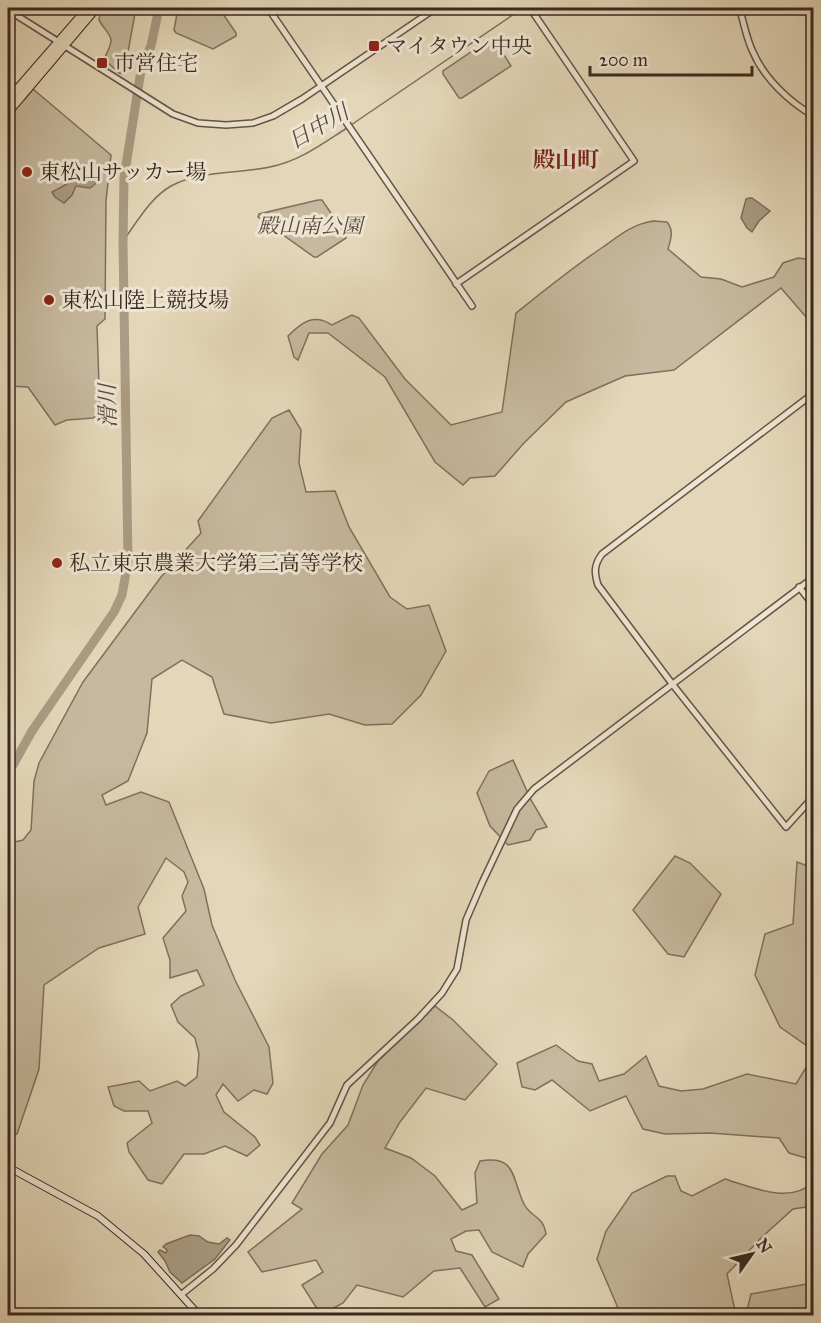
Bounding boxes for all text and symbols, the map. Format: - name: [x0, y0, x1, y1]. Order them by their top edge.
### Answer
- place label: マイタウン中央: [386, 33, 533, 59]
- marker: マイタウン中央: [367, 39, 381, 53]
- scale bar: [590, 39, 752, 77]
- text: 200 m: [599, 49, 648, 71]
- place label: 市営住宅: [114, 50, 198, 76]
- marker: 市営住宅: [95, 56, 109, 70]
- water label: 日中川: [283, 97, 355, 155]
- district label: 殿山町: [533, 146, 599, 173]
- place label: 東松山サッカー場: [39, 159, 207, 185]
- marker: 東松山サッカー場: [20, 165, 34, 179]
- park label: 殿山南公園: [258, 213, 365, 239]
- place label: 東松山陸上競技場: [61, 287, 229, 313]
- marker: 東松山陸上競技場: [42, 293, 56, 307]
- water label: 滑川: [94, 382, 121, 428]
- place label: 私立東京農業大学第三高等学校: [69, 550, 363, 576]
- marker: 私立東京農業大学第三高等学校: [50, 556, 64, 570]
- north arrow: [722, 1224, 782, 1284]
- text: N: [752, 1235, 776, 1257]

